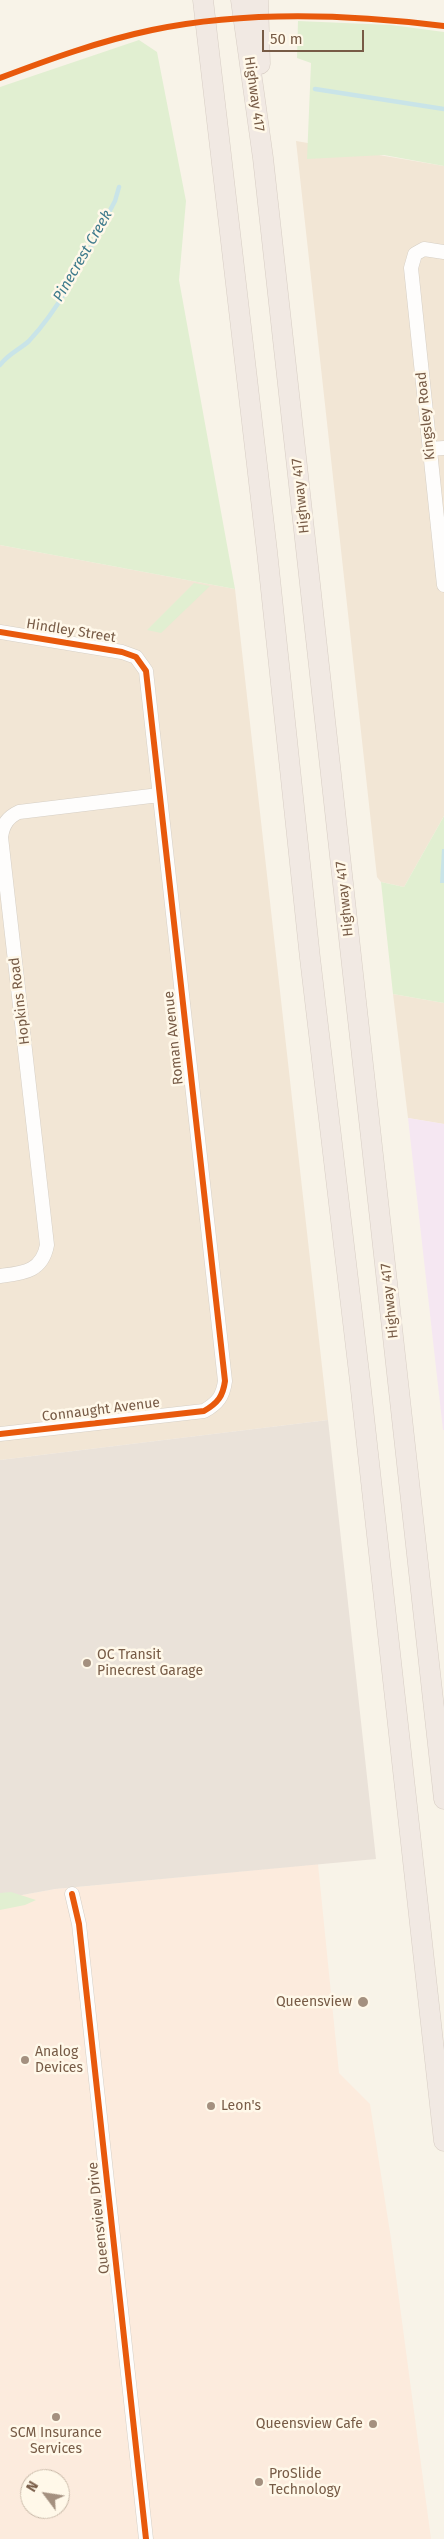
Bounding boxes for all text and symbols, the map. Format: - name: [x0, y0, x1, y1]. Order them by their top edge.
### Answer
- scale bar: [264, 20, 366, 52]
- text: 50 m: [270, 30, 303, 48]
- street label: Highway 417: [240, 55, 268, 133]
- water label: Pinecrest Creek: [50, 207, 116, 305]
- street label: Kingsley Road: [413, 371, 439, 461]
- street label: Highway 417: [289, 457, 313, 535]
- street label: Hindley Street: [25, 616, 117, 646]
- street label: Highway 417: [333, 860, 357, 938]
- street label: Hopkins Road: [6, 956, 34, 1046]
- street label: Roman Avenue: [161, 990, 187, 1086]
- street label: Highway 417: [378, 1262, 402, 1340]
- street label: Connaught Avenue: [41, 1394, 161, 1426]
- place label: OC Transit Pinecrest Garage: [97, 1647, 203, 1680]
- marker: OC Transit Pinecrest Garage: [81, 1657, 93, 1669]
- place label: Queensview: [276, 1994, 352, 2010]
- marker: Queensview: [356, 1995, 370, 2009]
- place label: Analog Devices: [35, 2044, 83, 2076]
- marker: Analog Devices: [19, 2054, 31, 2066]
- place label: Leon's: [221, 2098, 261, 2114]
- marker: Leon's: [205, 2100, 217, 2112]
- street label: Queensview Drive: [85, 2161, 113, 2275]
- marker: SCM Insurance Services: [50, 2411, 62, 2423]
- place label: Queensview Cafe: [256, 2416, 363, 2432]
- marker: Queensview Cafe: [367, 2418, 379, 2430]
- place label: SCM Insurance Services: [10, 2425, 102, 2458]
- place label: ProSlide Technology: [269, 2466, 341, 2498]
- north arrow: [20, 2469, 70, 2519]
- marker: ProSlide Technology: [253, 2476, 265, 2488]
- text: N: [23, 2478, 42, 2495]

